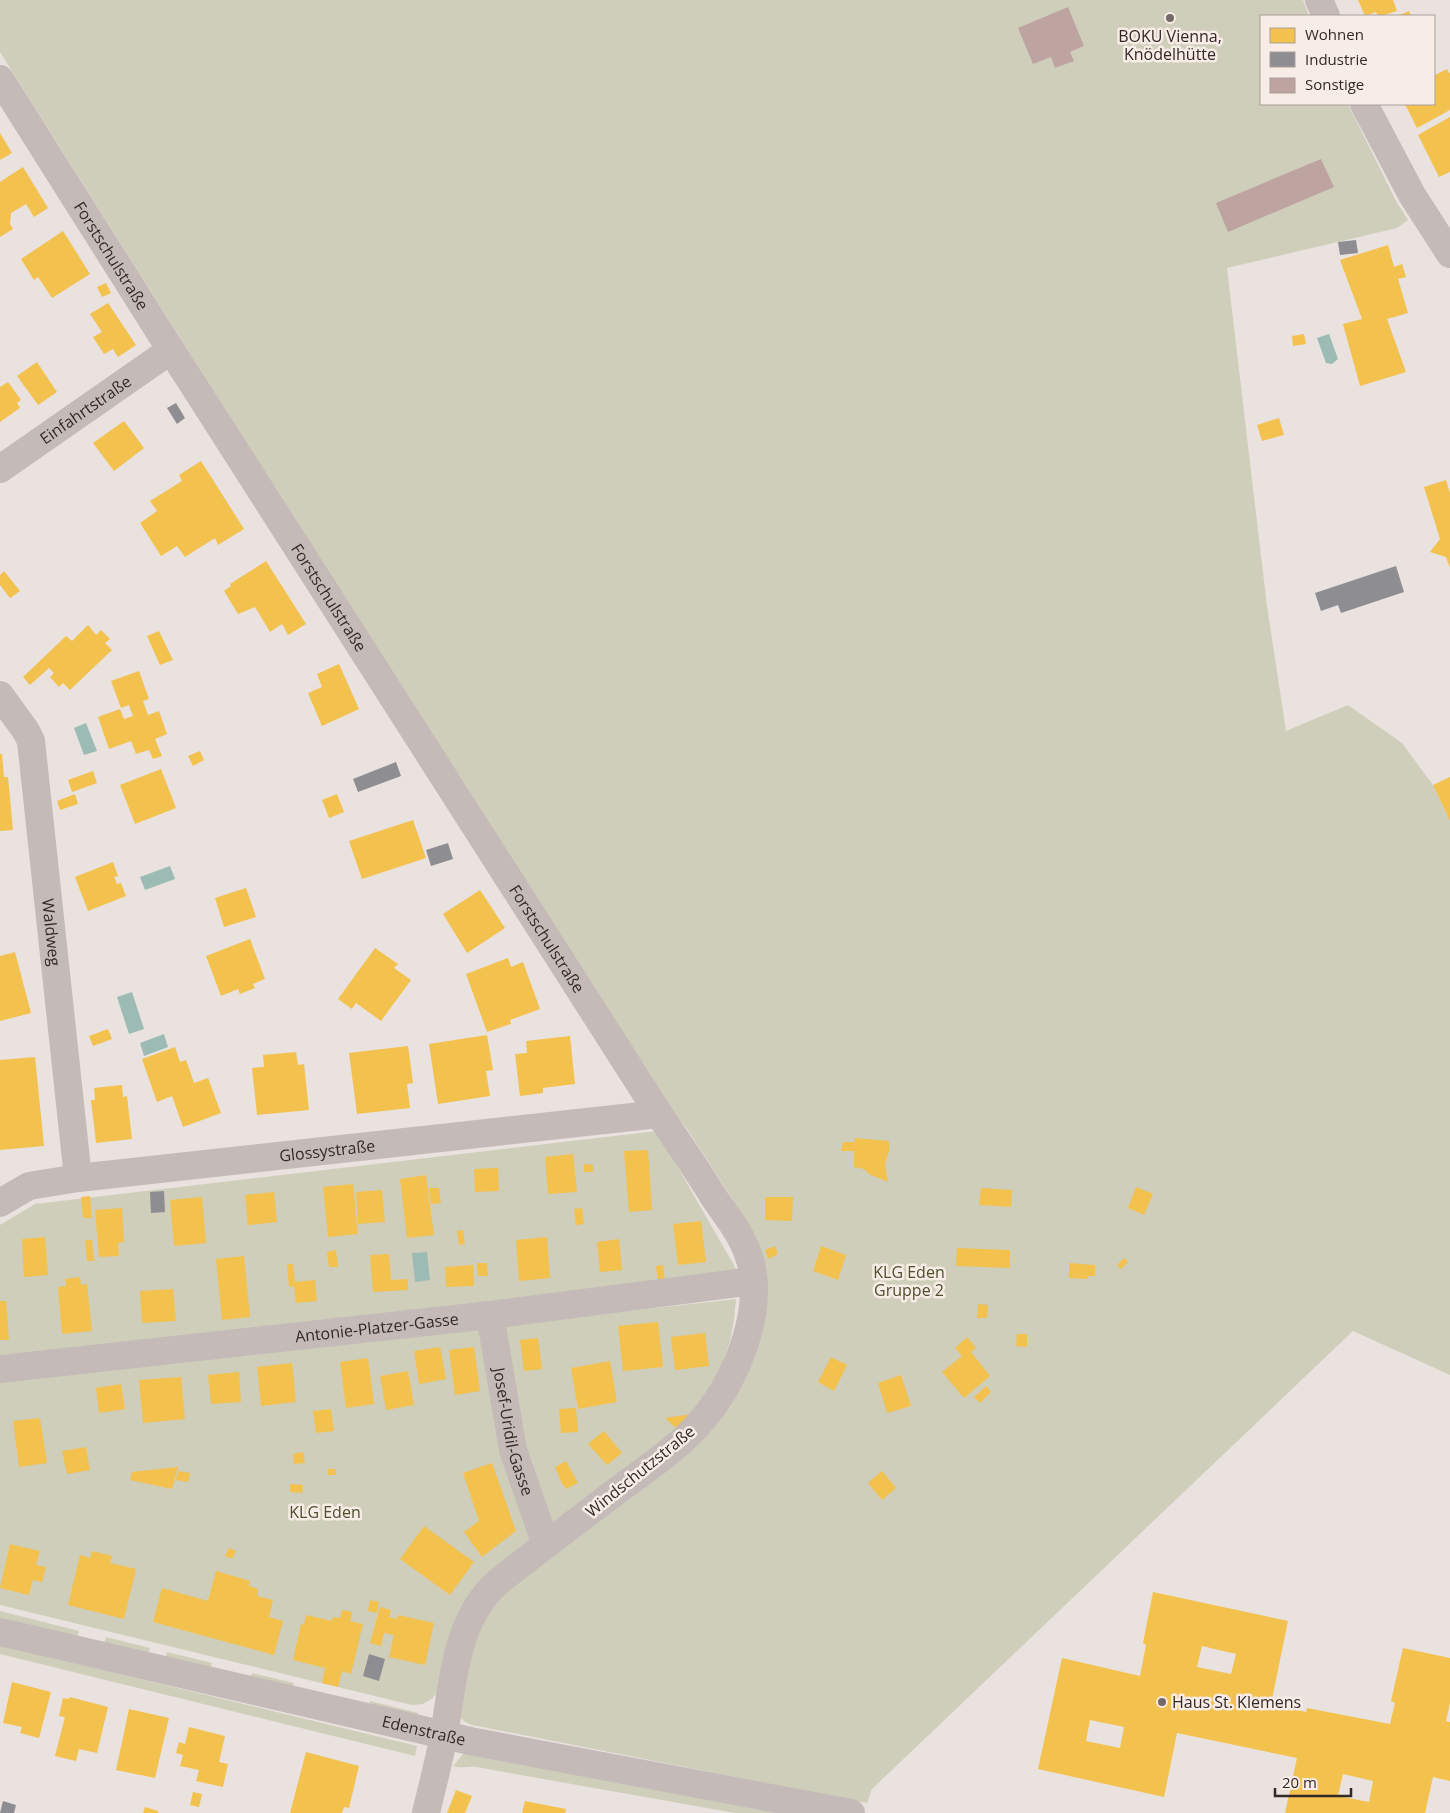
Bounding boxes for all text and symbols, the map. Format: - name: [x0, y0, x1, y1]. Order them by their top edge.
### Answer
- marker: BOKU Vienna, Knödelhütte: [1164, 12, 1176, 24]
- legend: [1260, 15, 1435, 105]
- text: Wohnen: [1305, 24, 1364, 44]
- place label: BOKU Vienna, Knödelhütte: [1118, 25, 1222, 65]
- text: Industrie: [1305, 49, 1368, 69]
- text: Sonstige: [1305, 74, 1364, 94]
- street label: Forstschulstraße: [69, 197, 154, 314]
- street label: Einfahrtstraße: [35, 370, 135, 449]
- street label: Forstschulstraße: [286, 539, 372, 656]
- street label: Forstschulstraße: [504, 880, 590, 997]
- street label: Waldweg: [37, 898, 66, 967]
- street label: Glossystraße: [278, 1134, 376, 1167]
- park label: KLG Eden Gruppe 2: [873, 1261, 945, 1301]
- street label: Antonie-Platzer-Gasse: [294, 1308, 460, 1347]
- street label: Josef-Uridil-Gasse: [488, 1364, 539, 1499]
- street label: Windschutzstraße: [581, 1420, 699, 1522]
- park label: KLG Eden: [289, 1501, 361, 1523]
- place label: Haus St. Klemens: [1172, 1691, 1301, 1713]
- marker: Haus St. Klemens: [1156, 1696, 1168, 1708]
- street label: Edenstraße: [380, 1710, 468, 1751]
- scale bar: [1275, 1766, 1351, 1798]
- text: 20 m: [1282, 1772, 1317, 1792]

